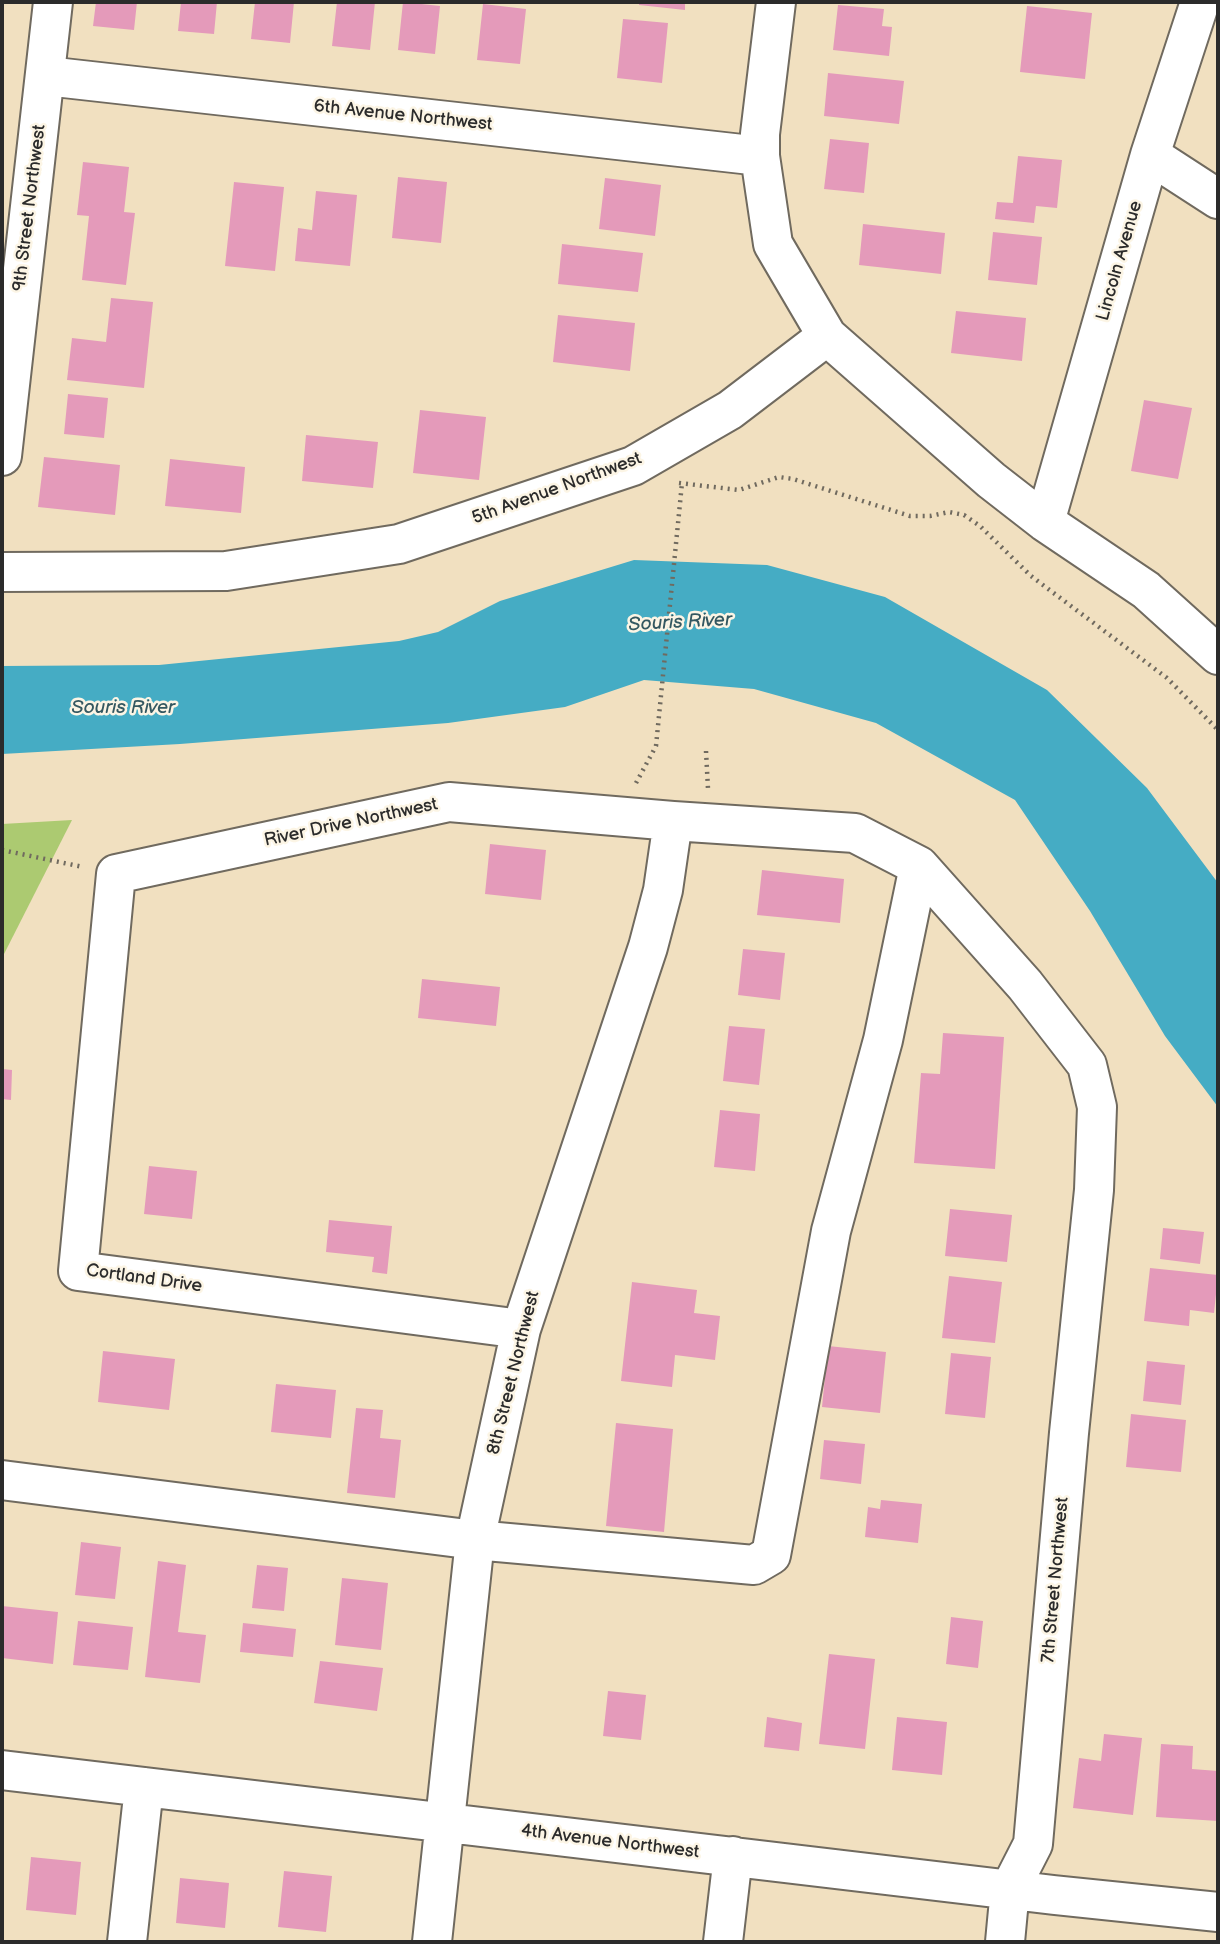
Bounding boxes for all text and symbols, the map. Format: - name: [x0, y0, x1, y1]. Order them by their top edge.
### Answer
- street label: 6th Avenue Northwest: [313, 96, 493, 136]
- street label: 9th Street Northwest: [9, 123, 51, 293]
- street label: Lincoln Avenue: [1093, 198, 1147, 324]
- street label: 5th Avenue Northwest: [469, 448, 645, 530]
- water label: Souris River: [628, 609, 732, 637]
- water label: Souris River: [71, 697, 175, 719]
- street label: River Drive Northwest: [262, 794, 440, 852]
- street label: Cortland Drive: [85, 1260, 203, 1298]
- street label: 8th Street Northwest: [483, 1289, 545, 1457]
- street label: 7th Street Northwest: [1038, 1496, 1074, 1664]
- street label: 4th Avenue Northwest: [520, 1820, 700, 1864]

